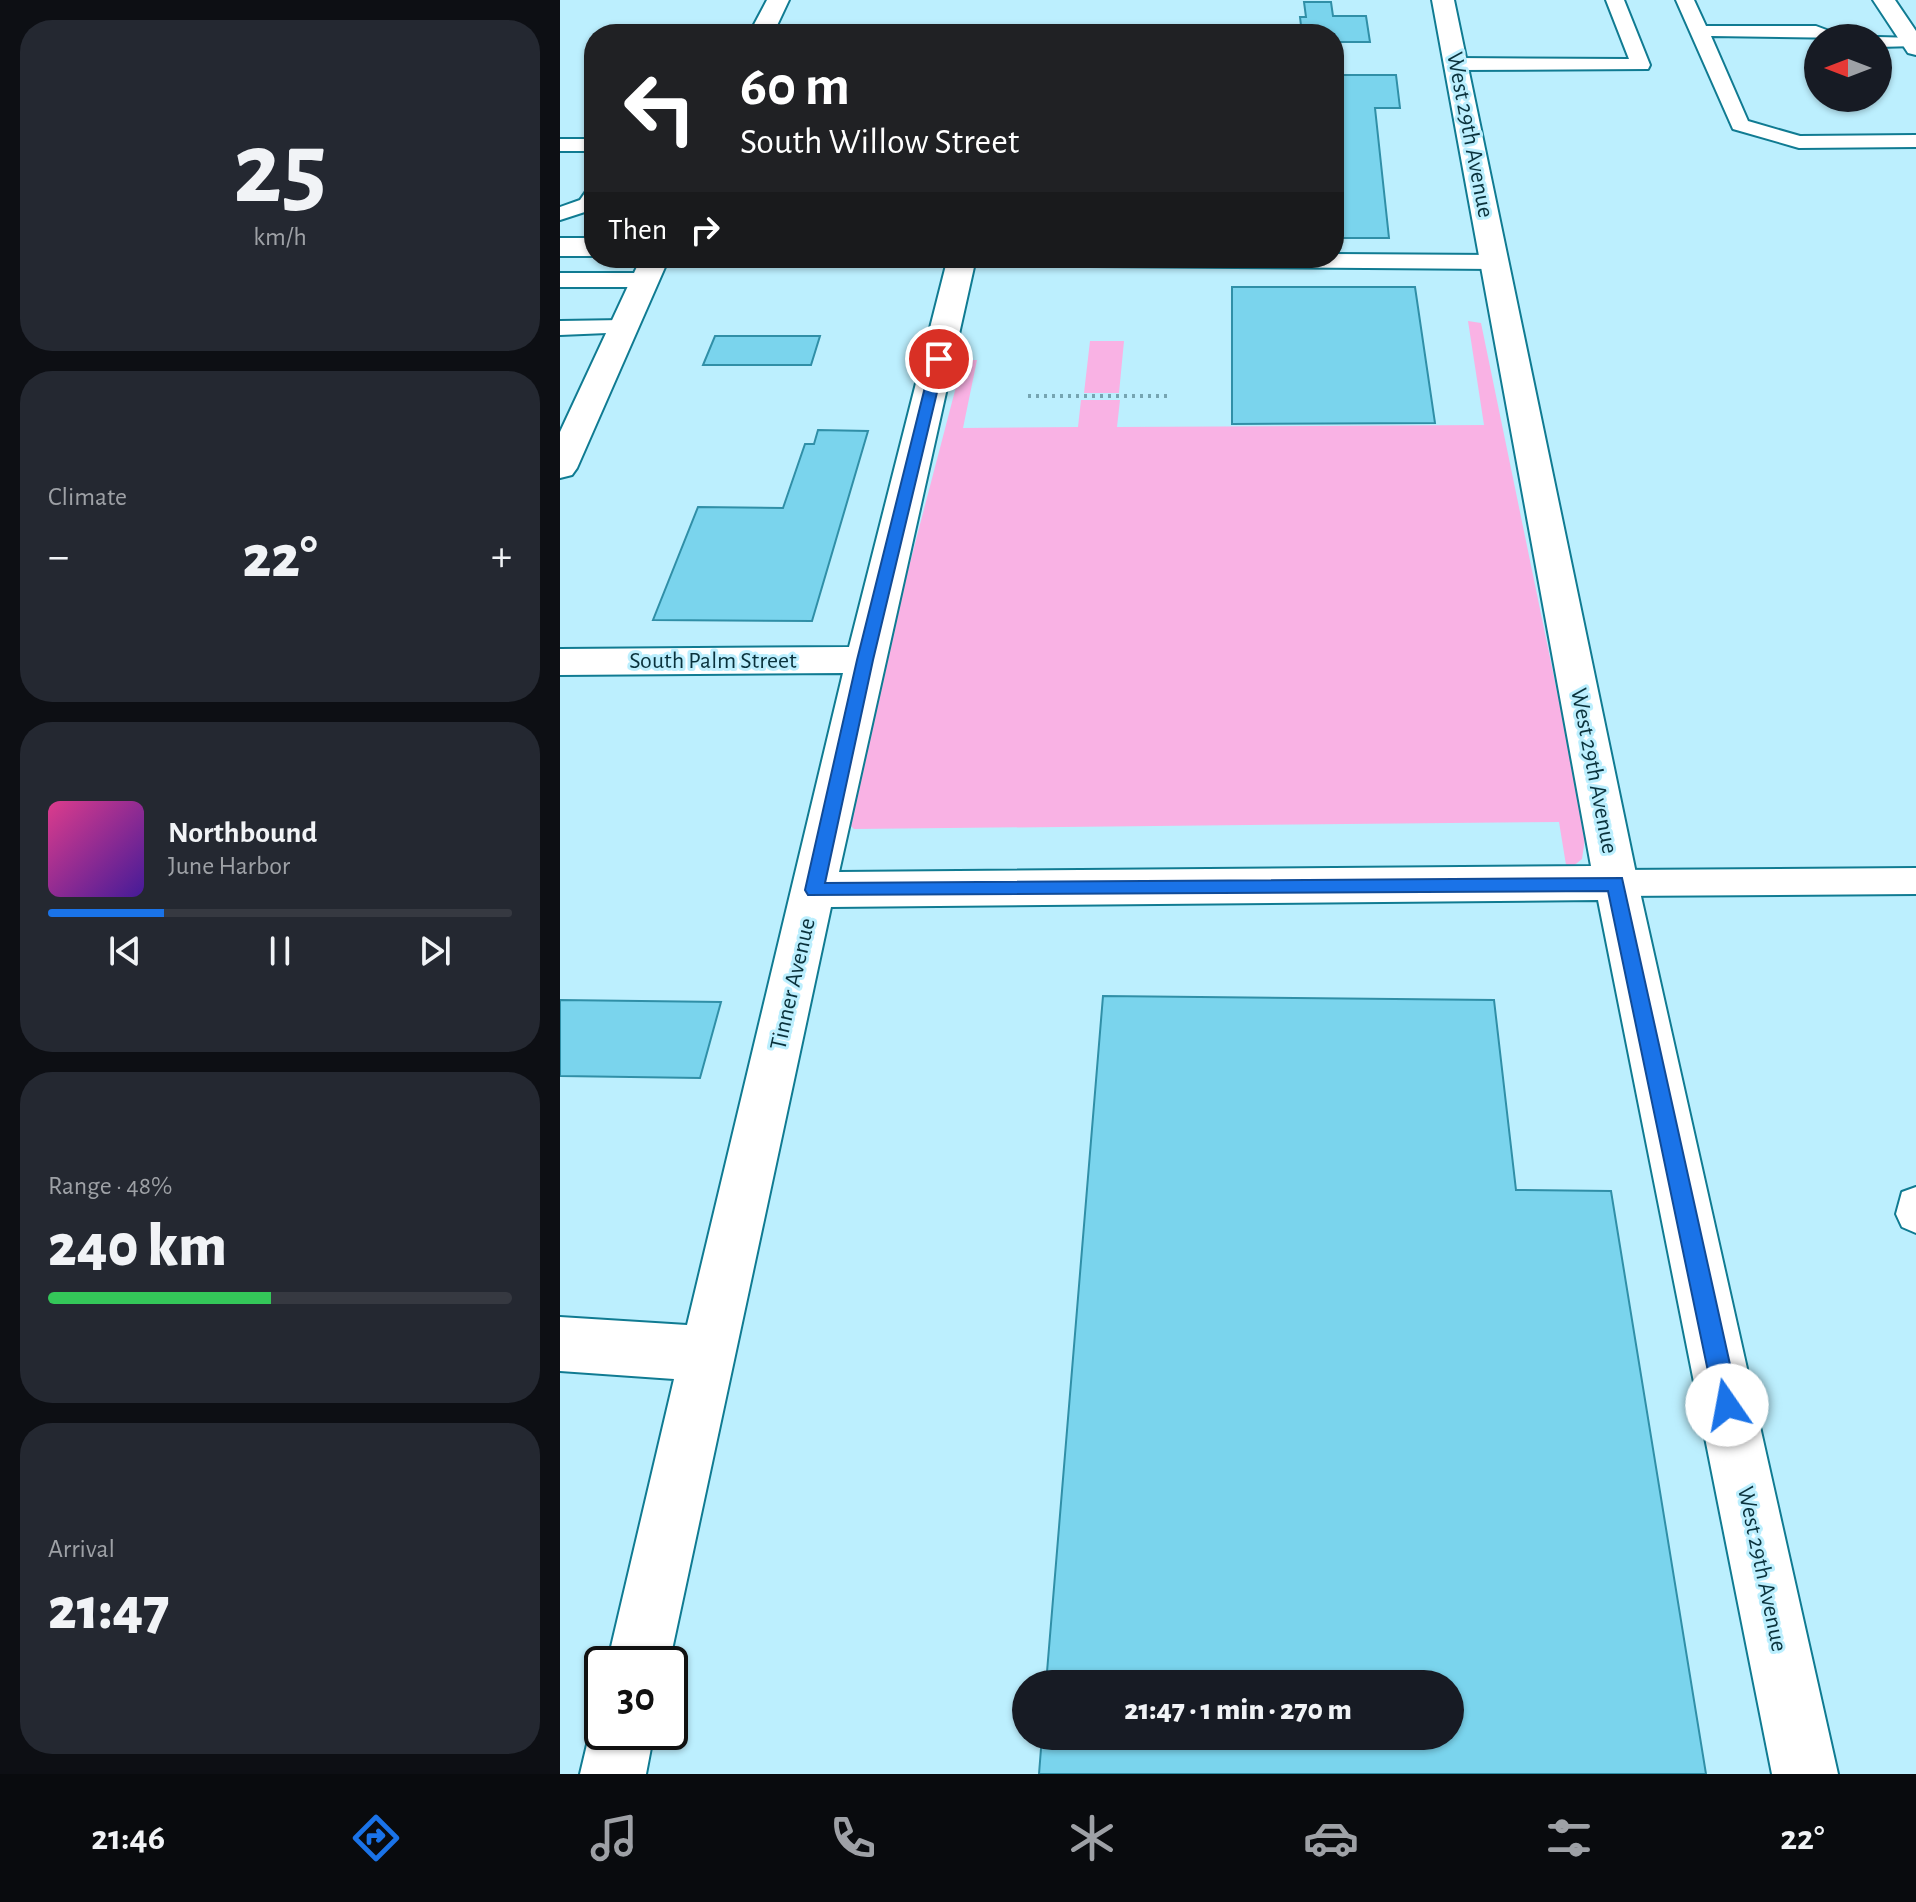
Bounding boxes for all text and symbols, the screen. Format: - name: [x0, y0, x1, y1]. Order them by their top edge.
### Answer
- north arrow: [1804, 24, 1892, 112]
- map controls: [1804, 24, 1892, 112]
- street label: West 29th Avenue: [1442, 50, 1498, 220]
- icon: left: [608, 56, 712, 160]
- text: 60 m: [740, 59, 850, 115]
- text: 25: [233, 118, 327, 222]
- text: South Willow Street: [740, 124, 1019, 160]
- icon: right: [683, 208, 727, 252]
- text: Then: [608, 215, 667, 245]
- text: km/h: [253, 224, 307, 250]
- pin: [905, 325, 973, 393]
- icon: arrive: [917, 337, 961, 381]
- text: Climate: [48, 484, 127, 510]
- text: 22°: [243, 528, 318, 588]
- text: −: [48, 535, 69, 579]
- text: +: [491, 535, 512, 579]
- street label: South Palm Street: [629, 649, 797, 673]
- street label: West 29th Avenue: [1566, 686, 1622, 856]
- text: Northbound: [168, 818, 317, 848]
- text: June Harbor: [168, 853, 290, 879]
- street label: Tinner Avenue: [766, 916, 820, 1052]
- icon: previous: [103, 929, 147, 973]
- icon: pause: [258, 929, 302, 973]
- icon: next: [413, 929, 457, 973]
- text: Range · 48%: [48, 1173, 173, 1199]
- text: 240 km: [48, 1217, 227, 1277]
- position arrow: [1685, 1363, 1769, 1447]
- street label: West 29th Avenue: [1733, 1484, 1791, 1654]
- text: Arrival: [48, 1536, 115, 1562]
- text: 21:47: [48, 1580, 170, 1640]
- speed limit sign: 30: [584, 1646, 688, 1750]
- text: 21:47 · 1 min · 270 m: [1124, 1695, 1352, 1725]
- icon: directions: [348, 1810, 404, 1866]
- icon: music: [586, 1810, 642, 1866]
- icon: phone: [825, 1810, 881, 1866]
- icon: climate: [1064, 1810, 1120, 1866]
- icon: car: [1303, 1810, 1359, 1866]
- icon: filters: [1541, 1810, 1597, 1866]
- text: 21:46: [91, 1820, 165, 1856]
- text: 22°: [1780, 1820, 1825, 1856]

